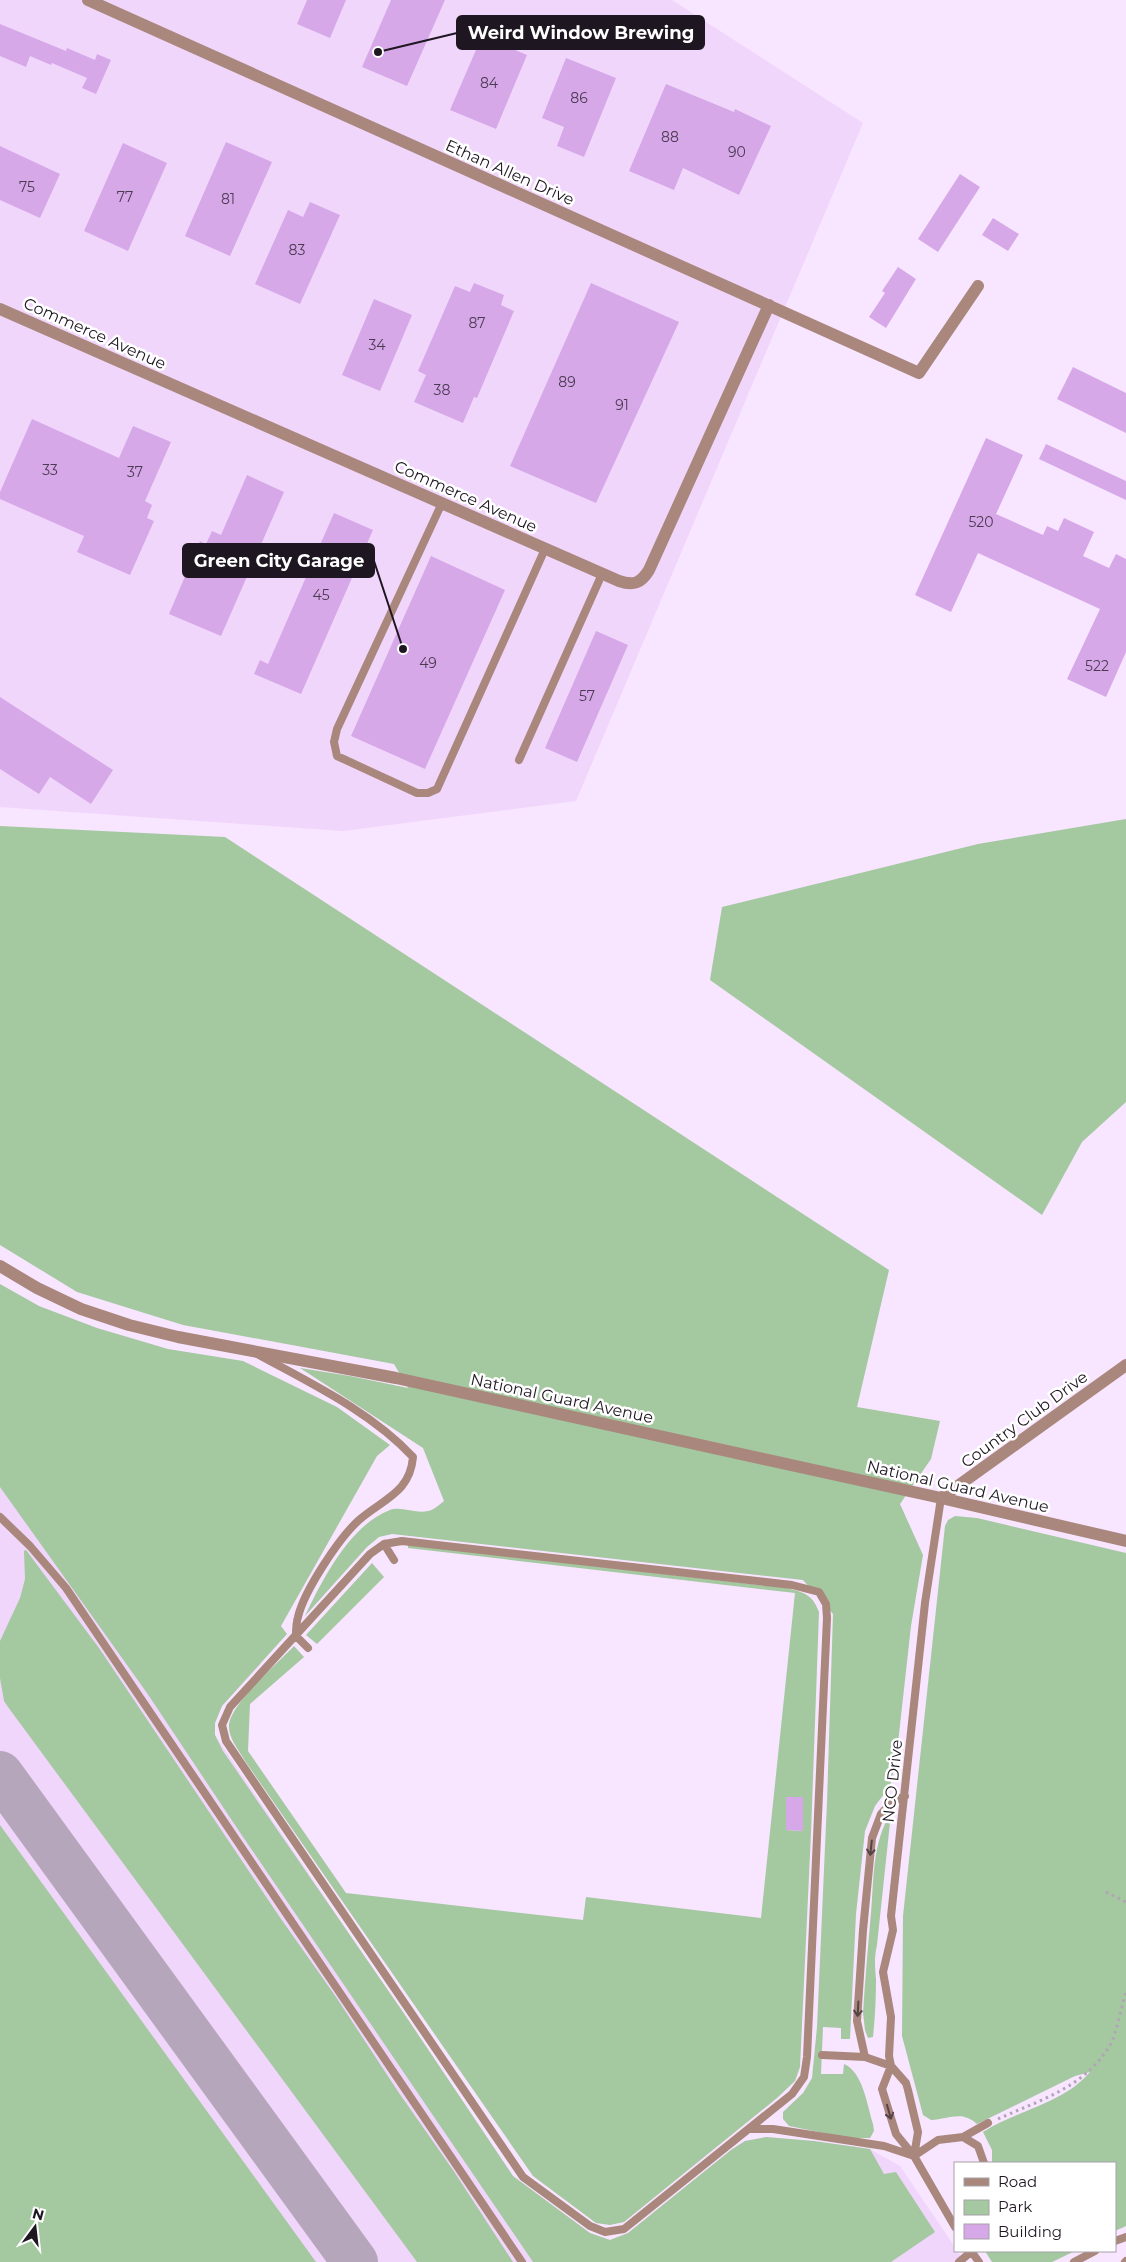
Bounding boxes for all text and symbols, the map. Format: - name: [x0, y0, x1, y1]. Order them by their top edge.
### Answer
- callout: Weird Window Brewing: [457, 16, 704, 49]
- text: Weird Window Brewing: [468, 22, 694, 44]
- house number: 84: [480, 74, 499, 92]
- house number: 86: [570, 89, 588, 107]
- house number: 88: [661, 128, 679, 146]
- street label: Ethan Allen Drive: [442, 136, 577, 209]
- house number: 90: [728, 143, 746, 161]
- house number: 75: [19, 178, 35, 196]
- house number: 77: [117, 188, 133, 206]
- house number: 81: [221, 190, 235, 208]
- house number: 83: [289, 241, 306, 259]
- street label: Commerce Avenue: [21, 293, 169, 373]
- house number: 87: [468, 314, 486, 332]
- house number: 34: [368, 336, 386, 354]
- house number: 89: [558, 373, 576, 391]
- house number: 38: [434, 381, 450, 399]
- house number: 91: [615, 396, 629, 414]
- street label: Commerce Avenue: [392, 456, 540, 536]
- house number: 33: [42, 461, 58, 479]
- house number: 37: [127, 463, 143, 481]
- house number: 520: [968, 513, 994, 531]
- callout: Green City Garage: [183, 544, 374, 577]
- text: Green City Garage: [194, 550, 364, 572]
- house number: 45: [312, 586, 330, 604]
- house number: 49: [419, 654, 437, 672]
- house number: 522: [1085, 657, 1109, 675]
- house number: 57: [579, 687, 595, 705]
- street label: Country Club Drive: [957, 1367, 1091, 1472]
- street label: National Guard Avenue: [469, 1370, 655, 1427]
- street label: National Guard Avenue: [865, 1456, 1051, 1517]
- street label: NCO Drive: [879, 1739, 906, 1823]
- one-way arrow: [866, 1839, 876, 1855]
- one-way arrow: [853, 2001, 862, 2017]
- one-way arrow: [885, 2103, 895, 2119]
- legend: [954, 2162, 1116, 2252]
- text: Road: [998, 2172, 1037, 2191]
- text: Park: [998, 2197, 1032, 2216]
- north arrow: [10, 2202, 60, 2252]
- text: N: [31, 2204, 46, 2225]
- text: Building: [998, 2222, 1062, 2241]

